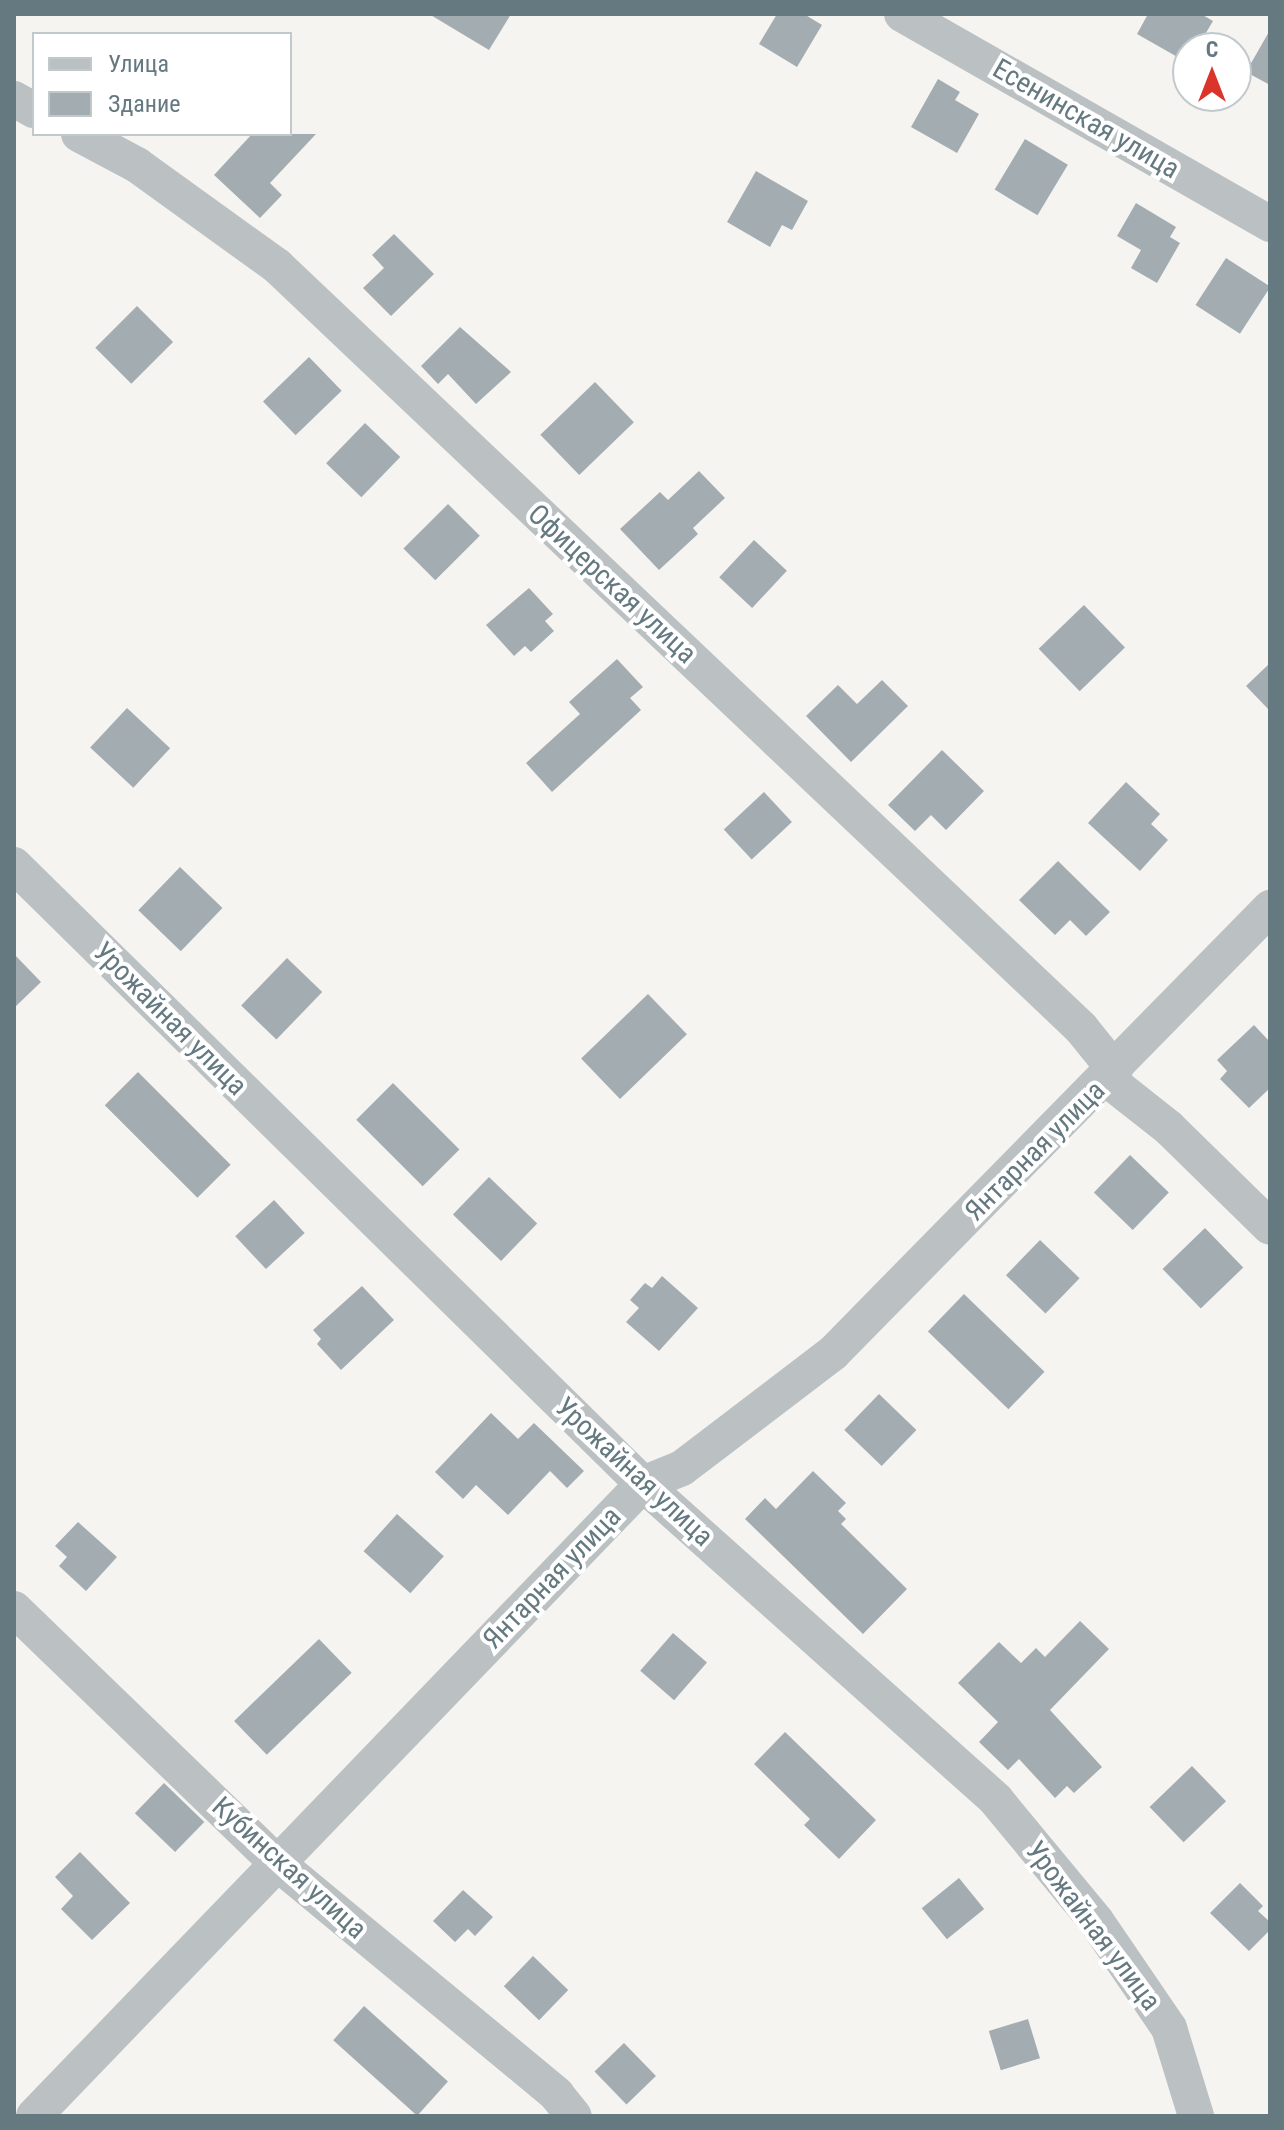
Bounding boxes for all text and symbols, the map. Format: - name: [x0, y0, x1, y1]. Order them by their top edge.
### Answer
- legend: [32, 32, 292, 136]
- north arrow: [1172, 32, 1252, 112]
- text: С: [1206, 37, 1218, 62]
- text: Улица: [108, 50, 169, 78]
- street label: Есенинская улица: [987, 52, 1185, 186]
- text: Здание: [108, 90, 180, 118]
- street label: Офицерская улица: [521, 497, 703, 671]
- street label: Урожайная улица: [86, 935, 254, 1103]
- street label: Янтарная улица: [958, 1074, 1112, 1228]
- street label: Урожайная улица: [548, 1390, 720, 1554]
- street label: Янтарная улица: [476, 1500, 628, 1656]
- street label: Кубинская улица: [205, 1790, 373, 1946]
- street label: Урожайная улица: [1018, 1835, 1168, 2017]

